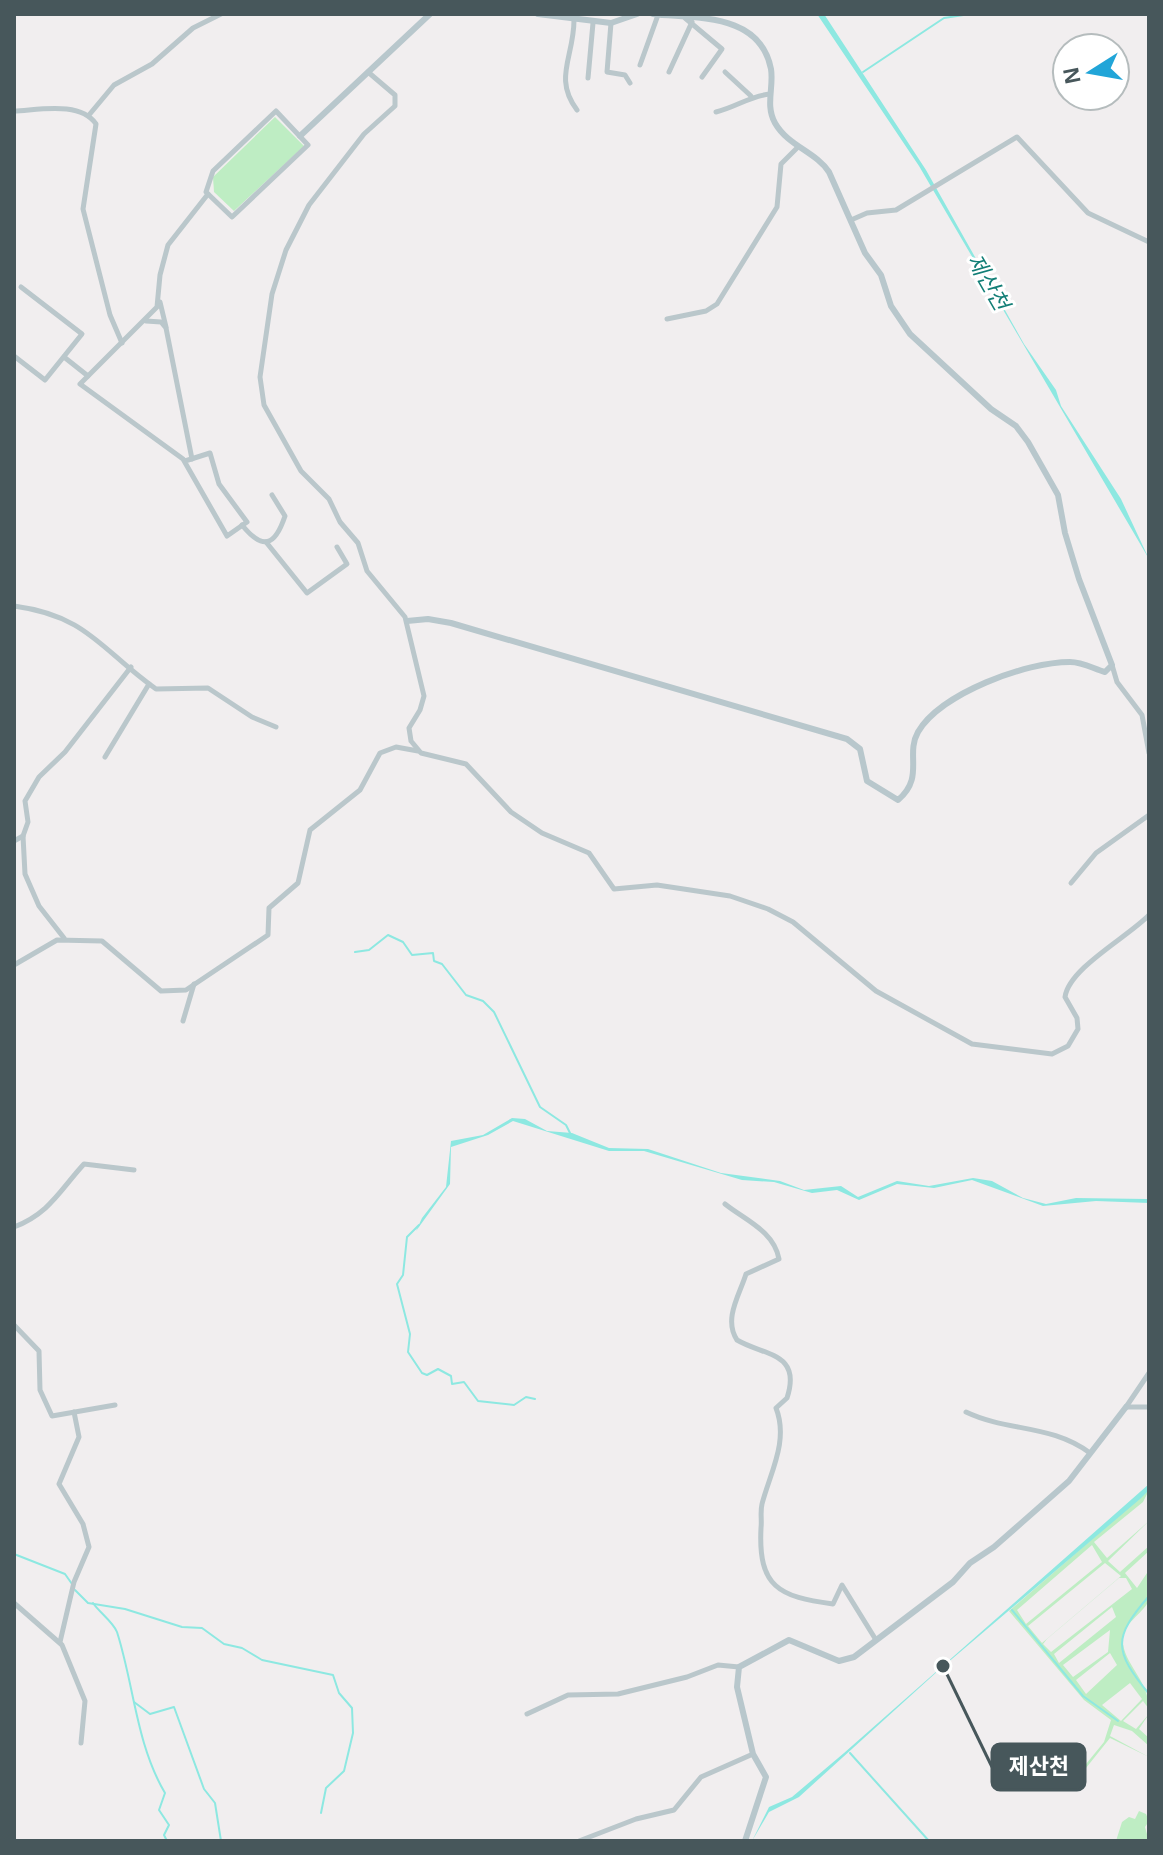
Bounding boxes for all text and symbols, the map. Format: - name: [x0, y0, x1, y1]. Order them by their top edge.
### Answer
- north arrow: [1051, 32, 1131, 112]
- text: N: [1058, 66, 1086, 86]
- water label: 제산천: [962, 249, 1015, 317]
- callout: 제산천: [992, 1744, 1085, 1790]
- text: 제산천: [1009, 1754, 1069, 1779]

